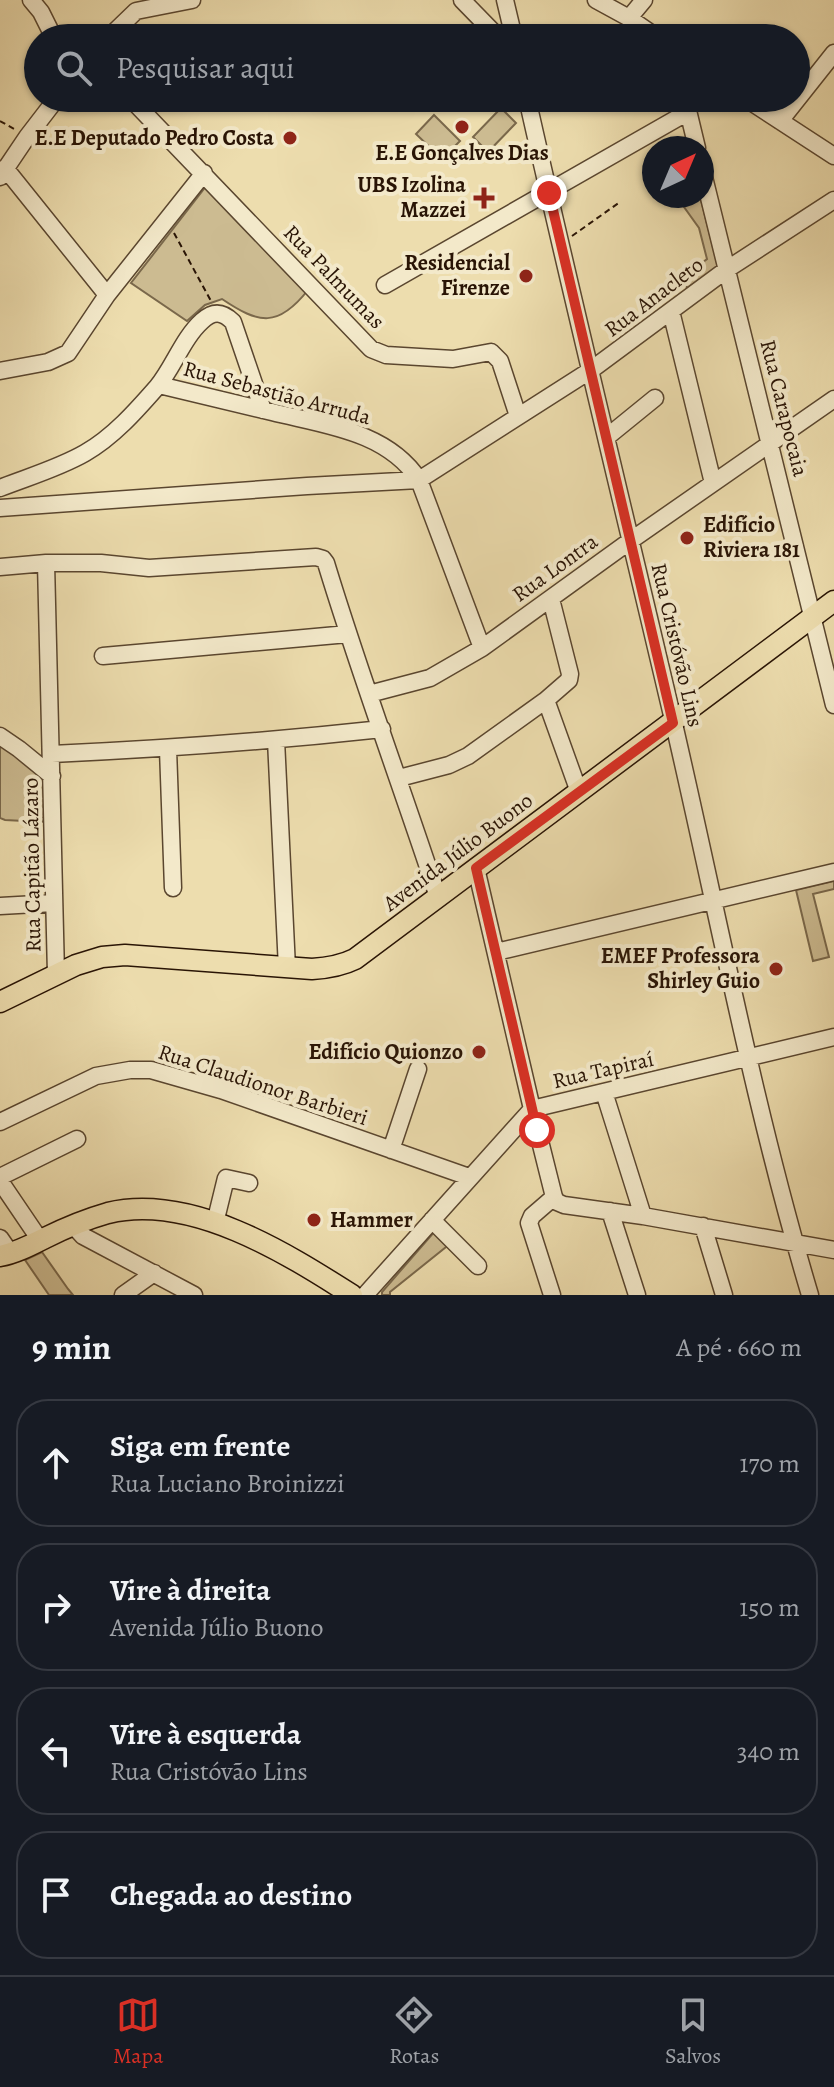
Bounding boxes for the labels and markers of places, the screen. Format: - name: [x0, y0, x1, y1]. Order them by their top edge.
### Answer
- marker: E.E Gonçalves Dias: [453, 118, 471, 136]
- place label: E.E Deputado Pedro Costa: [34, 123, 274, 153]
- marker: E.E Deputado Pedro Costa: [281, 129, 299, 147]
- place label: E.E Gonçalves Dias: [375, 138, 549, 168]
- place label: UBS Izolina Mazzei: [357, 170, 466, 225]
- marker: UBS Izolina Mazzei: [473, 187, 495, 209]
- place label: Residencial Firenze: [404, 248, 510, 303]
- marker: Residencial Firenze: [517, 267, 535, 285]
- place label: Edifício Riviera 181: [703, 510, 800, 565]
- marker: Edifício Riviera 181: [678, 529, 696, 547]
- place label: EMEF Professora Shirley Guio: [601, 941, 760, 996]
- marker: EMEF Professora Shirley Guio: [767, 960, 785, 978]
- place label: Edifício Quionzo: [308, 1037, 463, 1067]
- marker: Edifício Quionzo: [470, 1043, 488, 1061]
- place label: Hammer: [330, 1205, 413, 1235]
- marker: Hammer: [305, 1211, 323, 1229]

